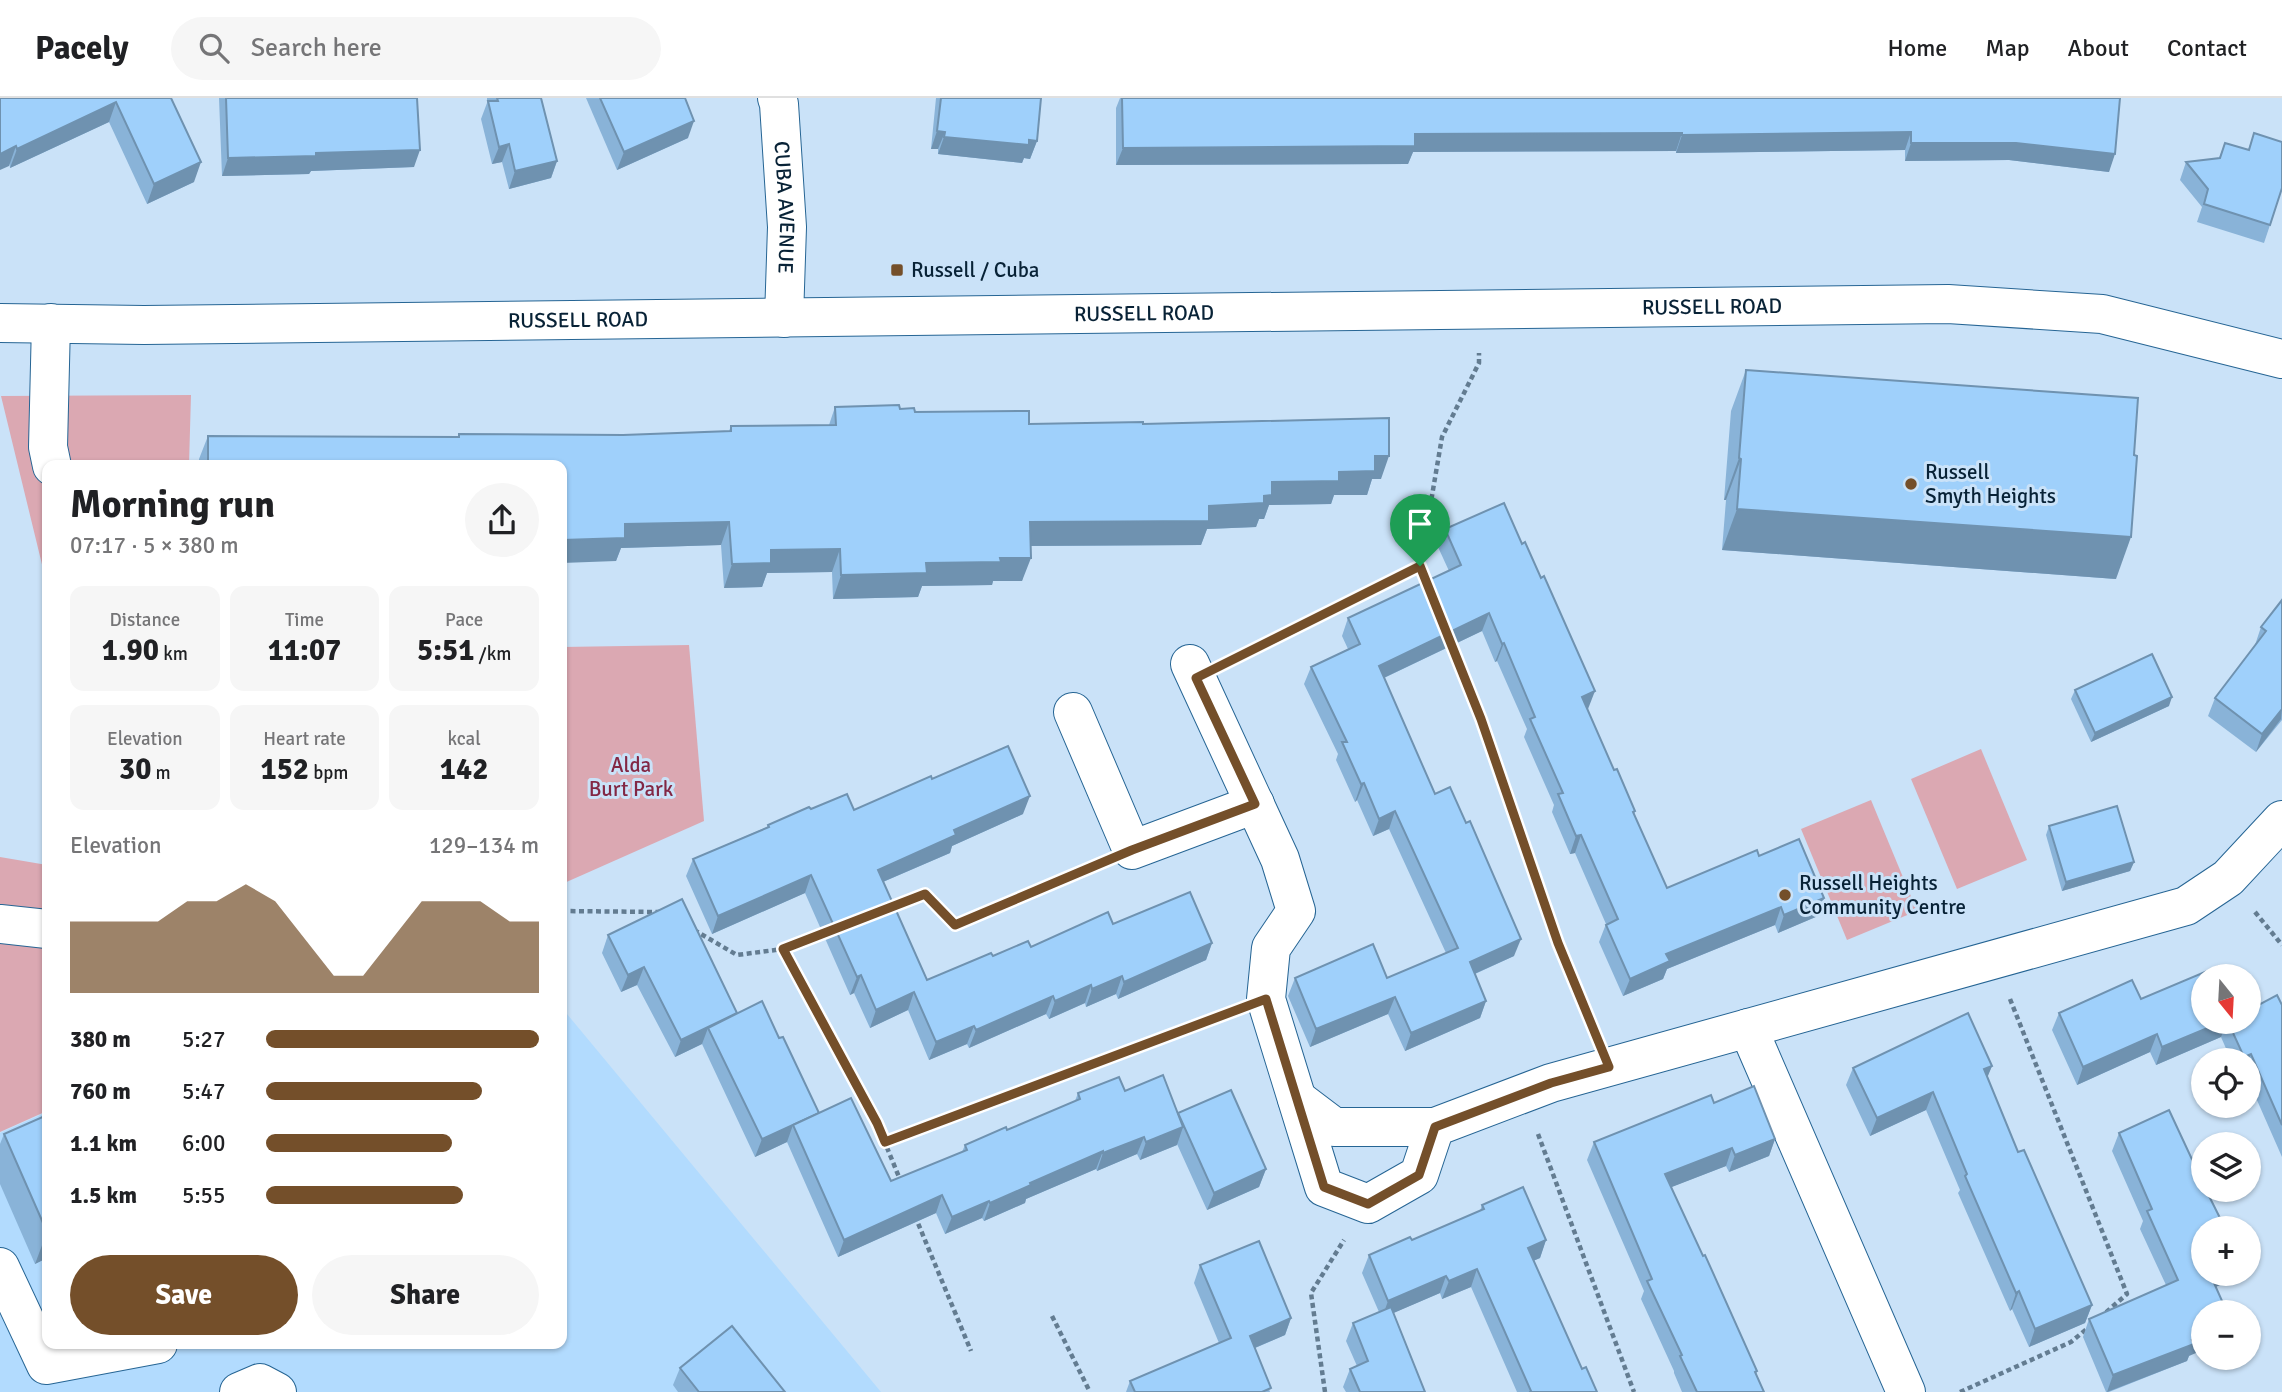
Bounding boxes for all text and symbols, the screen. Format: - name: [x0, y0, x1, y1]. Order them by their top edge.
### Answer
- search box: [171, 17, 661, 80]
- text: Pacely: [35, 28, 129, 69]
- icon: search: [195, 29, 233, 67]
- text: Search here: [251, 32, 382, 64]
- text: Home: [1887, 33, 1947, 63]
- text: Map: [1985, 33, 2030, 63]
- text: About: [2068, 33, 2129, 63]
- text: Contact: [2167, 33, 2247, 63]
- street label: CUBA AVENUE: [768, 140, 800, 274]
- place label: Russell / Cuba: [911, 257, 1040, 283]
- marker: Russell / Cuba: [889, 262, 905, 278]
- street label: RUSSELL ROAD: [1642, 293, 1782, 321]
- street label: RUSSELL ROAD: [1074, 300, 1214, 327]
- street label: RUSSELL ROAD: [508, 306, 648, 334]
- place label: Russell Smyth Heights: [1925, 459, 2056, 509]
- marker: Russell Smyth Heights: [1903, 476, 1919, 492]
- text: Morning run: [70, 481, 275, 528]
- button: share: [465, 483, 539, 557]
- pin: [1390, 494, 1450, 566]
- icon: arrive: [1401, 505, 1439, 543]
- text: 07:17 · 5 × 380 m: [70, 531, 239, 560]
- text: Distance: [109, 608, 180, 632]
- text: Time: [285, 608, 324, 632]
- text: Pace: [445, 608, 483, 632]
- text: 1.90: [102, 632, 159, 669]
- text: 11:07: [268, 632, 341, 669]
- text: 5:51: [417, 632, 474, 669]
- text: km: [159, 642, 188, 666]
- text: /km: [474, 642, 511, 666]
- text: Elevation: [107, 727, 183, 751]
- text: Heart rate: [263, 727, 346, 751]
- text: kcal: [448, 727, 481, 751]
- text: 30: [119, 751, 151, 788]
- text: 152: [260, 751, 309, 788]
- text: 142: [440, 751, 488, 788]
- park label: Alda Burt Park: [589, 752, 674, 802]
- text: m: [151, 761, 171, 785]
- text: bpm: [309, 761, 349, 785]
- text: Elevation: [70, 831, 162, 860]
- text: 129–134 m: [429, 831, 539, 860]
- place label: Russell Heights Community Centre: [1799, 870, 1966, 920]
- marker: Russell Heights Community Centre: [1777, 887, 1793, 903]
- north arrow: [2191, 964, 2261, 1034]
- map controls: [2191, 964, 2261, 1370]
- text: 380 m: [70, 1025, 131, 1054]
- text: 5:27: [182, 1025, 225, 1054]
- button: locate: [2191, 1048, 2261, 1118]
- text: 760 m: [70, 1077, 131, 1106]
- text: 5:47: [182, 1077, 225, 1106]
- text: 1.1 km: [70, 1129, 137, 1158]
- text: 6:00: [182, 1129, 225, 1158]
- button: layers: [2191, 1132, 2261, 1202]
- text: 1.5 km: [70, 1181, 137, 1210]
- text: 5:55: [182, 1181, 225, 1210]
- button: +: [2191, 1216, 2261, 1286]
- button: Save: [70, 1255, 298, 1335]
- button: Share: [312, 1255, 539, 1335]
- button: −: [2191, 1300, 2261, 1370]

